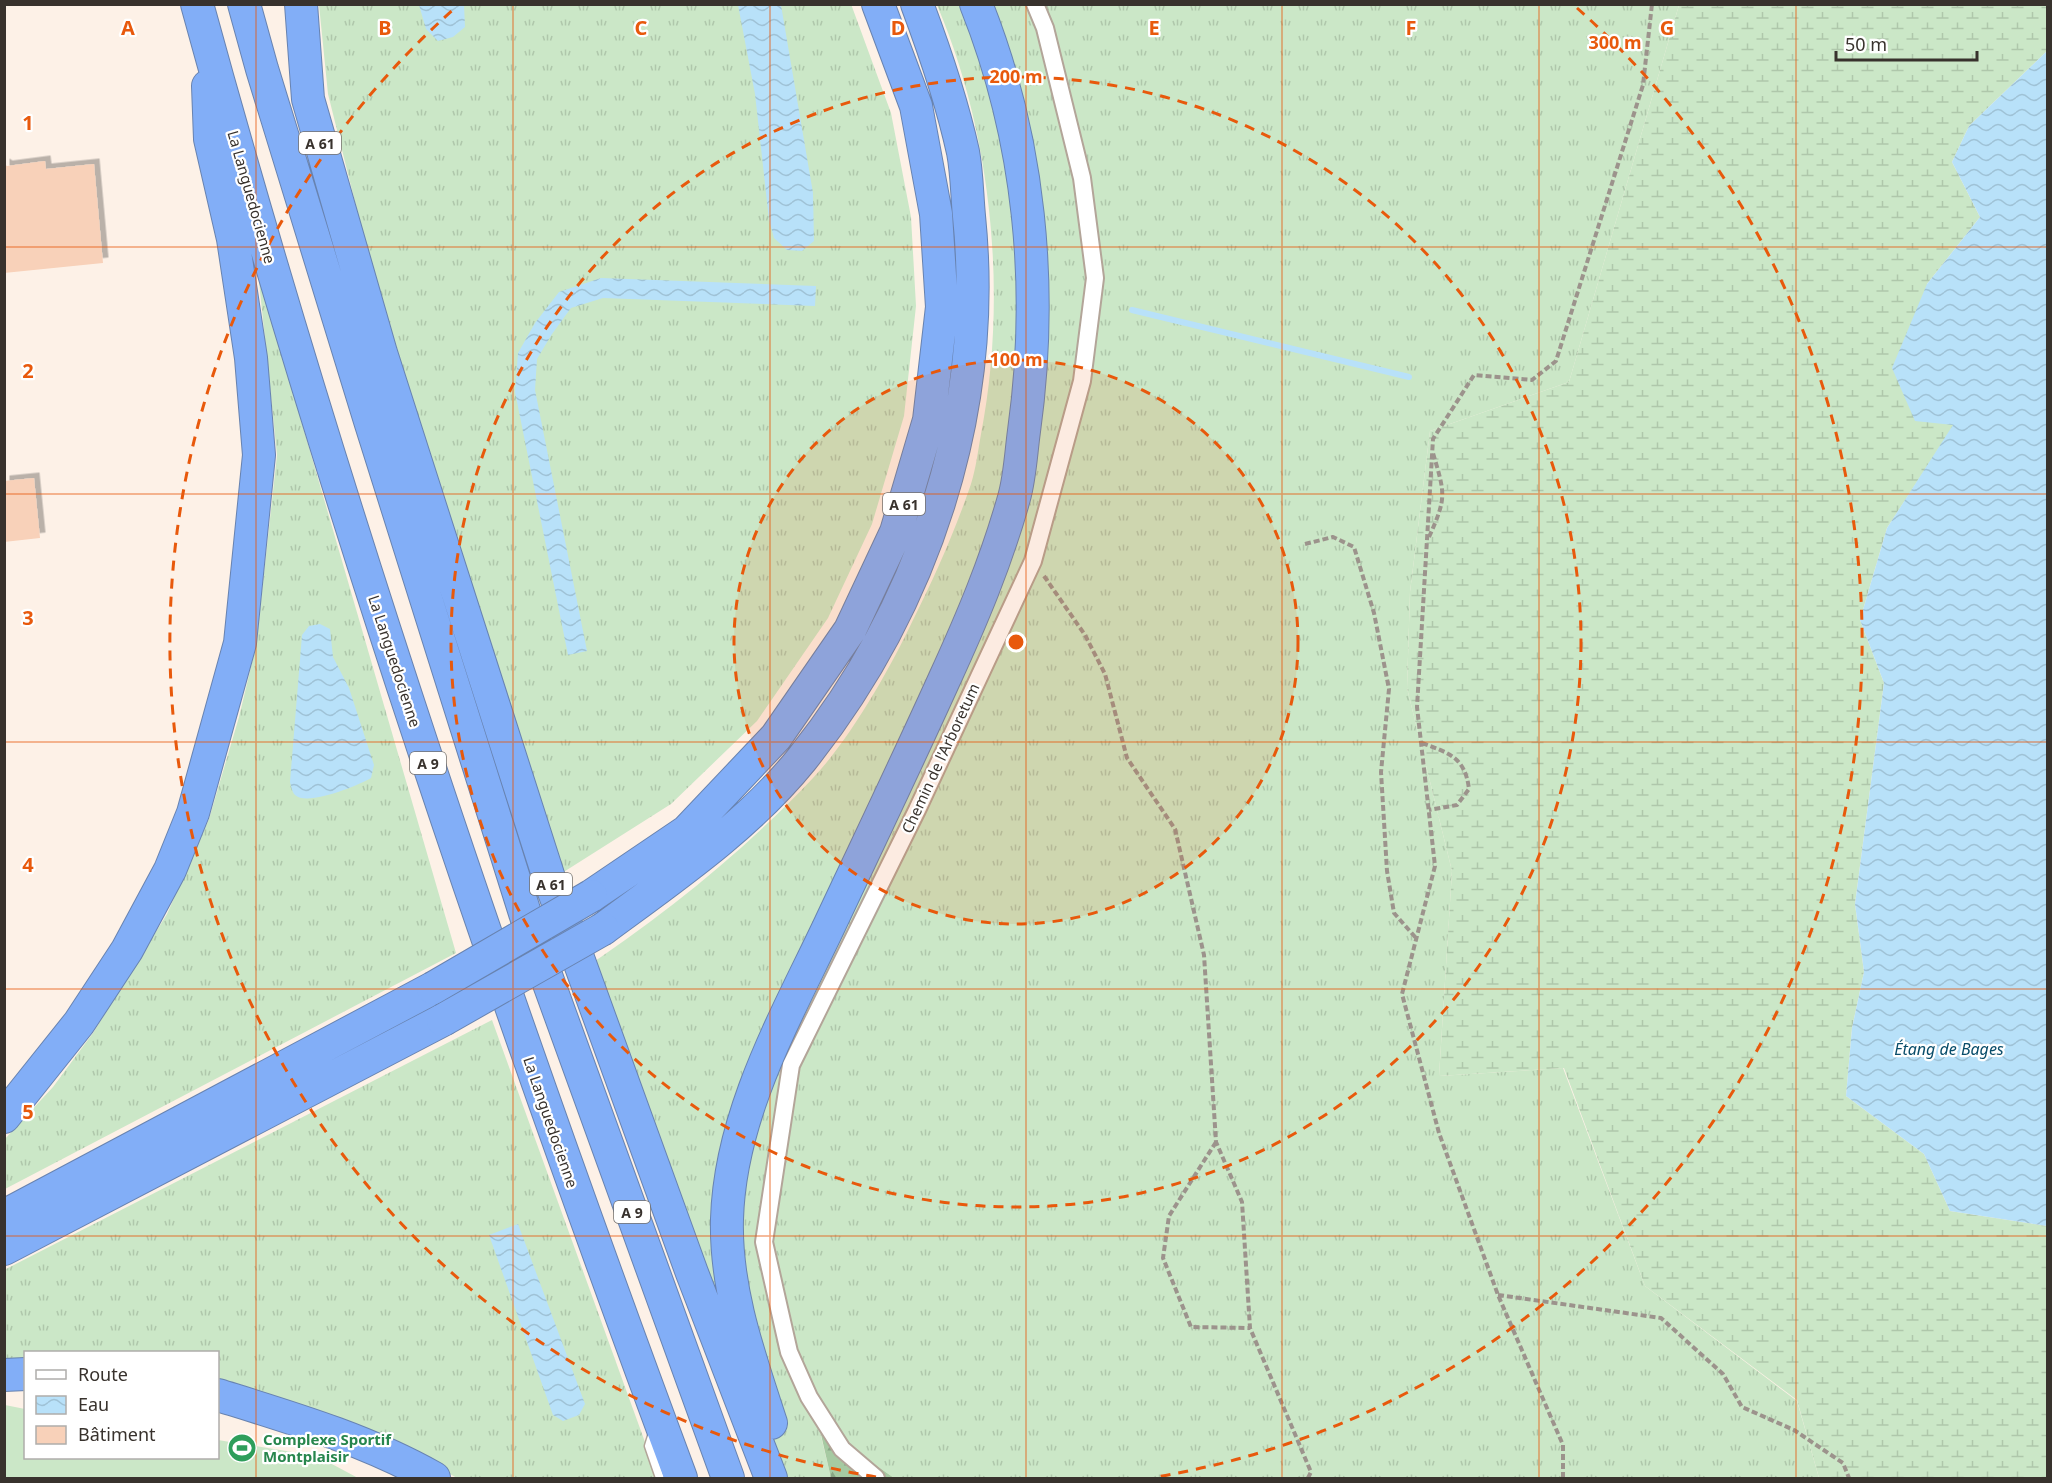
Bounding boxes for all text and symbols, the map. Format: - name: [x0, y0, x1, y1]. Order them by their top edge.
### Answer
- text: A: [121, 14, 135, 41]
- text: B: [378, 14, 392, 41]
- text: C: [635, 14, 648, 41]
- text: D: [891, 14, 905, 41]
- text: E: [1148, 14, 1160, 41]
- text: F: [1406, 14, 1416, 41]
- text: G: [1660, 14, 1674, 41]
- scale bar: [1836, 24, 1977, 62]
- text: 300 m: [1588, 30, 1642, 54]
- text: 50 m: [1845, 32, 1887, 56]
- text: 200 m: [989, 64, 1043, 88]
- text: 1: [22, 109, 34, 136]
- street label: La Languedocienne: [223, 128, 281, 266]
- road number: A 61: [299, 132, 341, 154]
- text: 100 m: [989, 347, 1043, 371]
- text: 2: [22, 357, 34, 384]
- road number: A 61: [883, 493, 925, 515]
- street label: La Languedocienne: [364, 593, 426, 729]
- text: 3: [22, 604, 34, 631]
- centre of rings: [1006, 632, 1026, 652]
- street label: Chemin de l'Arboretum: [896, 680, 984, 836]
- road number: A 9: [410, 752, 446, 774]
- text: 4: [22, 851, 34, 878]
- road number: A 61: [530, 873, 572, 895]
- water label: Étang de Bages: [1894, 1038, 2004, 1060]
- street label: La Languedocienne: [519, 1054, 583, 1190]
- text: 5: [22, 1098, 34, 1125]
- road number: A 9: [614, 1201, 650, 1223]
- legend: [24, 1351, 219, 1459]
- text: Route: [78, 1362, 128, 1386]
- text: Eau: [78, 1392, 109, 1416]
- text: Bâtiment: [78, 1422, 156, 1446]
- place label: Complexe Sportif Montplaisir: [263, 1429, 392, 1466]
- sports icon: Complexe Sportif Montplaisir: [226, 1432, 258, 1464]

